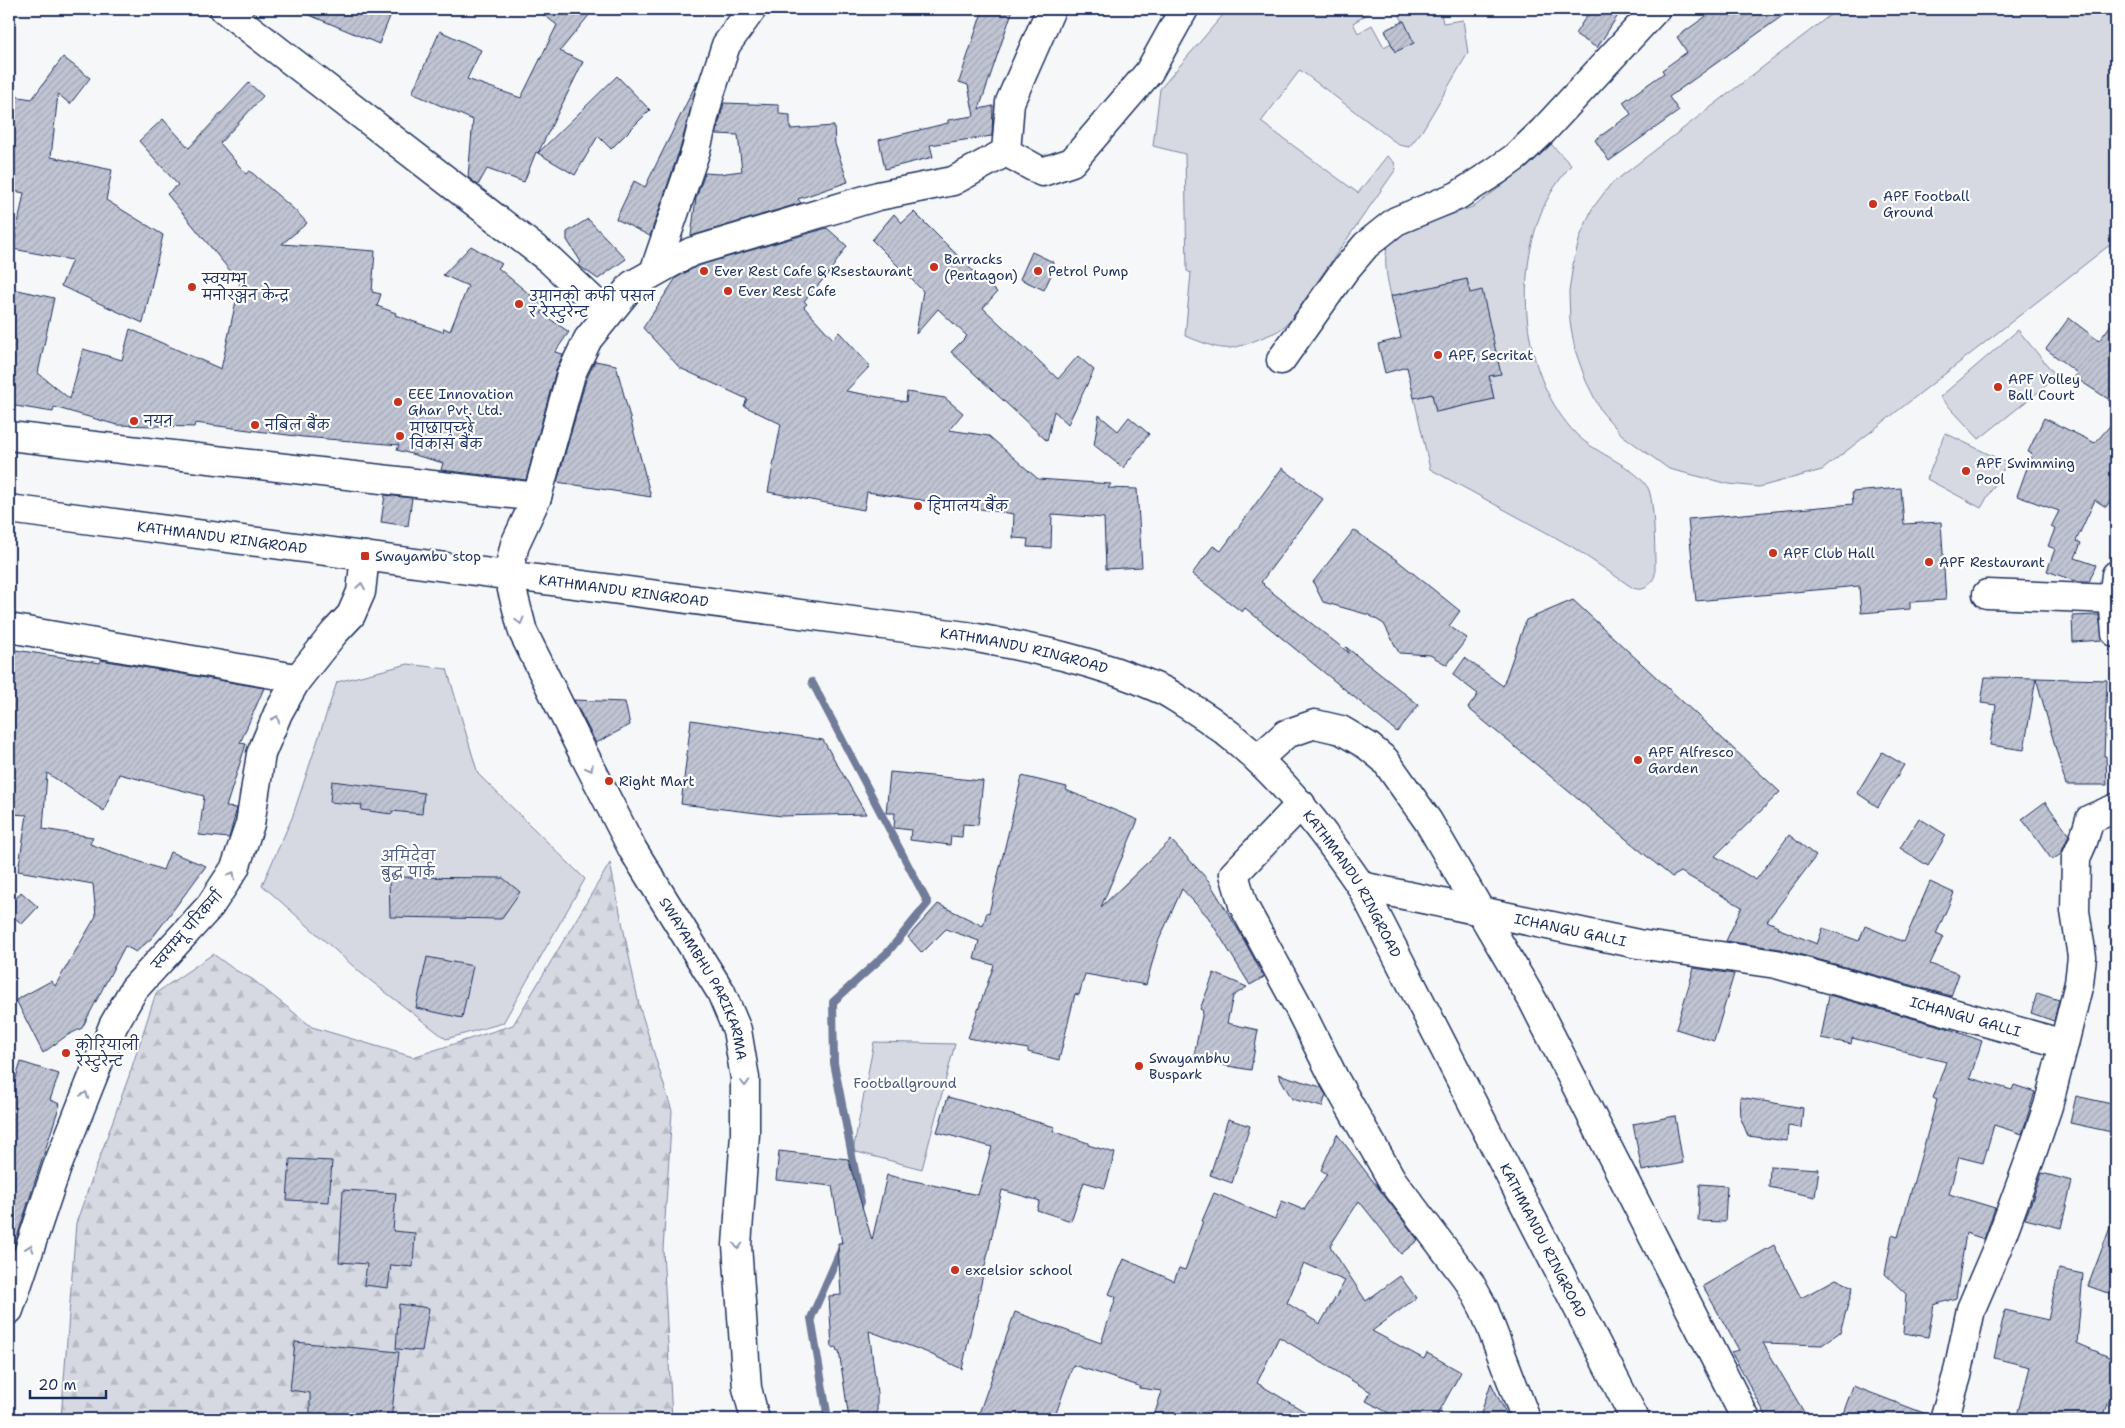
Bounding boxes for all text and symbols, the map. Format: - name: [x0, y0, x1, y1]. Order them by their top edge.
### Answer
- place label: APF Football Ground: [1883, 187, 1970, 221]
- marker: APF Football Ground: [1867, 198, 1879, 210]
- place label: Barracks (Pentagon): [944, 250, 1018, 284]
- marker: Barracks (Pentagon): [928, 261, 940, 273]
- place label: Ever Rest Cafe & Rsestaurant: [714, 262, 913, 280]
- place label: Petrol Pump: [1048, 262, 1129, 280]
- marker: Ever Rest Cafe & Rsestaurant: [698, 265, 710, 277]
- marker: Petrol Pump: [1032, 265, 1044, 277]
- place label: स्वयम्भू मनोरञ्जन केन्द्र: [201, 270, 291, 304]
- marker: स्वयम्भू मनोरञ्जन केन्द्र: [186, 281, 198, 293]
- place label: Ever Rest Cafe: [738, 282, 837, 300]
- place label: उमानको कफी पसल र रेस्टुरेन्ट: [528, 285, 656, 324]
- marker: Ever Rest Cafe: [722, 285, 734, 297]
- marker: उमानको कफी पसल र रेस्टुरेन्ट: [513, 298, 525, 310]
- place label: APF, Secritat: [1448, 346, 1533, 364]
- marker: APF, Secritat: [1432, 349, 1444, 361]
- place label: APF Volley Ball Court: [2008, 370, 2080, 404]
- marker: APF Volley Ball Court: [1992, 381, 2004, 393]
- place label: EEE Innovation Ghar Pvt. Ltd.: [408, 385, 514, 419]
- marker: EEE Innovation Ghar Pvt. Ltd.: [392, 396, 404, 408]
- place label: नयन: [143, 412, 174, 430]
- place label: नबिल बैंक: [264, 413, 331, 434]
- marker: नयन: [128, 415, 140, 427]
- place label: माछापुच्छ्रे विकास बैंक: [409, 415, 484, 453]
- marker: नबिल बैंक: [249, 419, 261, 431]
- marker: माछापुच्छ्रे विकास बैंक: [394, 430, 406, 442]
- place label: APF Swimming Pool: [1976, 454, 2075, 488]
- marker: APF Swimming Pool: [1960, 465, 1972, 477]
- place label: हिमालय बैंक: [927, 494, 1009, 515]
- marker: हिमालय बैंक: [912, 500, 924, 512]
- street label: KATHMANDU RINGROAD: [136, 517, 308, 557]
- place label: APF Club Hall: [1783, 544, 1875, 562]
- place label: Swayambu stop: [375, 547, 481, 565]
- marker: APF Club Hall: [1767, 547, 1779, 559]
- marker: Swayambu stop: [359, 550, 371, 562]
- place label: APF Restaurant: [1939, 553, 2045, 571]
- marker: APF Restaurant: [1923, 556, 1935, 568]
- street label: KATHMANDU RINGROAD: [537, 570, 710, 611]
- one-way arrow: [355, 582, 366, 590]
- one-way arrow: [515, 617, 525, 625]
- street label: KATHMANDU RINGROAD: [939, 624, 1110, 677]
- one-way arrow: [269, 715, 280, 724]
- place label: APF Alfresco Garden: [1648, 743, 1734, 777]
- marker: APF Alfresco Garden: [1632, 754, 1644, 766]
- one-way arrow: [584, 762, 594, 771]
- place label: Right Mart: [619, 772, 695, 790]
- marker: Right Mart: [603, 775, 615, 787]
- street label: KATHMANDU RINGROAD: [1299, 806, 1405, 961]
- park label: अमिदेवा बुद्ध पार्क: [380, 843, 436, 882]
- one-way arrow: [225, 871, 235, 880]
- street label: स्वयम्भू परिकर्मा: [145, 884, 229, 976]
- street label: SWAYAMBHU PARIKARMA: [655, 894, 751, 1061]
- street label: ICHANGU GALLI: [1513, 909, 1629, 950]
- street label: ICHANGU GALLI: [1908, 993, 2023, 1041]
- place label: कोरियाली रेस्टुरेन्ट: [75, 1034, 140, 1073]
- marker: कोरियाली रेस्टुरेन्ट: [60, 1047, 72, 1059]
- place label: Swayambhu Buspark: [1149, 1049, 1230, 1083]
- marker: Swayambhu Buspark: [1133, 1060, 1145, 1072]
- park label: Footballground: [853, 1074, 957, 1092]
- one-way arrow: [739, 1080, 750, 1088]
- one-way arrow: [79, 1091, 89, 1099]
- street label: KATHMANDU RINGROAD: [1496, 1160, 1590, 1321]
- one-way arrow: [733, 1242, 743, 1250]
- one-way arrow: [24, 1244, 34, 1252]
- place label: excelsior school: [965, 1261, 1073, 1279]
- marker: excelsior school: [949, 1264, 961, 1276]
- scale bar: [30, 1368, 106, 1400]
- text: 20 m: [38, 1375, 77, 1395]

